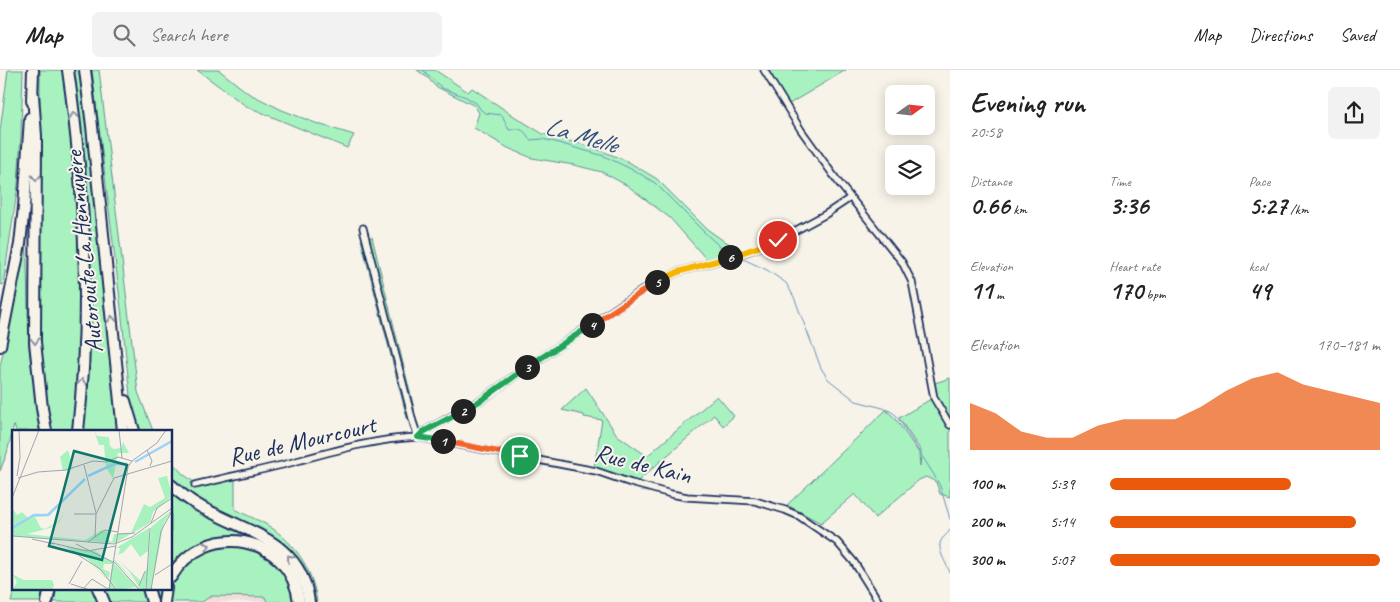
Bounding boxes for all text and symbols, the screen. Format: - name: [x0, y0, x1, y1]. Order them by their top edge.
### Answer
- search box: [92, 12, 442, 57]
- text: Map: [25, 20, 62, 50]
- icon: search: [110, 21, 138, 49]
- text: Search here: [150, 23, 228, 47]
- text: Map: [1194, 24, 1221, 46]
- text: Directions: [1249, 24, 1312, 46]
- text: Saved: [1340, 24, 1375, 46]
- north arrow: [885, 85, 935, 135]
- map controls: [885, 85, 935, 195]
- text: Evening run: [970, 85, 1085, 120]
- button: share: [1328, 87, 1380, 139]
- water label: La Melle: [541, 109, 624, 162]
- one-way arrow: [69, 111, 80, 119]
- text: 20:58: [970, 122, 1002, 142]
- button: layers: [885, 145, 935, 195]
- street label: Autoroute La Hennuyère: [57, 148, 111, 355]
- text: Distance: [970, 173, 1012, 190]
- text: Time: [1109, 173, 1131, 190]
- text: Pace: [1249, 173, 1270, 190]
- one-way arrow: [31, 175, 41, 183]
- text: 0.66: [970, 190, 1010, 222]
- text: 3:36: [1109, 190, 1149, 222]
- text: 5:27: [1249, 190, 1287, 222]
- text: km: [1010, 201, 1027, 218]
- text: /km: [1287, 201, 1309, 218]
- pin: [757, 219, 799, 261]
- icon: check: [764, 226, 792, 254]
- pin: 6: [718, 244, 742, 270]
- text: 6: [727, 249, 734, 266]
- text: Elevation: [970, 258, 1013, 275]
- text: Heart rate: [1109, 258, 1160, 275]
- text: kcal: [1249, 258, 1267, 275]
- pin: 5: [644, 270, 670, 294]
- text: 5: [654, 274, 661, 291]
- text: 11: [970, 275, 993, 307]
- text: 170: [1109, 275, 1143, 307]
- text: 49: [1249, 275, 1271, 307]
- text: m: [993, 286, 1004, 303]
- text: bpm: [1143, 286, 1166, 303]
- pin: 4: [580, 312, 604, 338]
- one-way arrow: [107, 314, 118, 322]
- text: 4: [589, 317, 596, 334]
- text: Elevation: [970, 335, 1019, 355]
- text: 170–181 m: [1317, 335, 1380, 355]
- one-way arrow: [30, 337, 41, 345]
- pin: 3: [514, 354, 540, 380]
- text: 3: [524, 359, 531, 376]
- one-way arrow: [76, 378, 87, 386]
- pin: 2: [450, 398, 476, 424]
- text: 2: [460, 403, 467, 420]
- street label: Rue de Mourcourt: [225, 408, 381, 473]
- pin: 1: [430, 428, 456, 454]
- inset map: [12, 430, 172, 590]
- text: 1: [440, 433, 447, 450]
- pin: [499, 435, 541, 477]
- street label: Rue de Kain: [591, 437, 695, 492]
- icon: arrive: [506, 442, 534, 470]
- text: 100 m: [970, 474, 1005, 494]
- text: 5:39: [1050, 474, 1075, 494]
- text: 200 m: [970, 512, 1005, 532]
- text: 5:14: [1050, 512, 1075, 532]
- one-way arrow: [202, 542, 211, 552]
- text: 300 m: [970, 550, 1005, 570]
- text: 5:07: [1050, 550, 1075, 570]
- one-way arrow: [287, 555, 295, 564]

